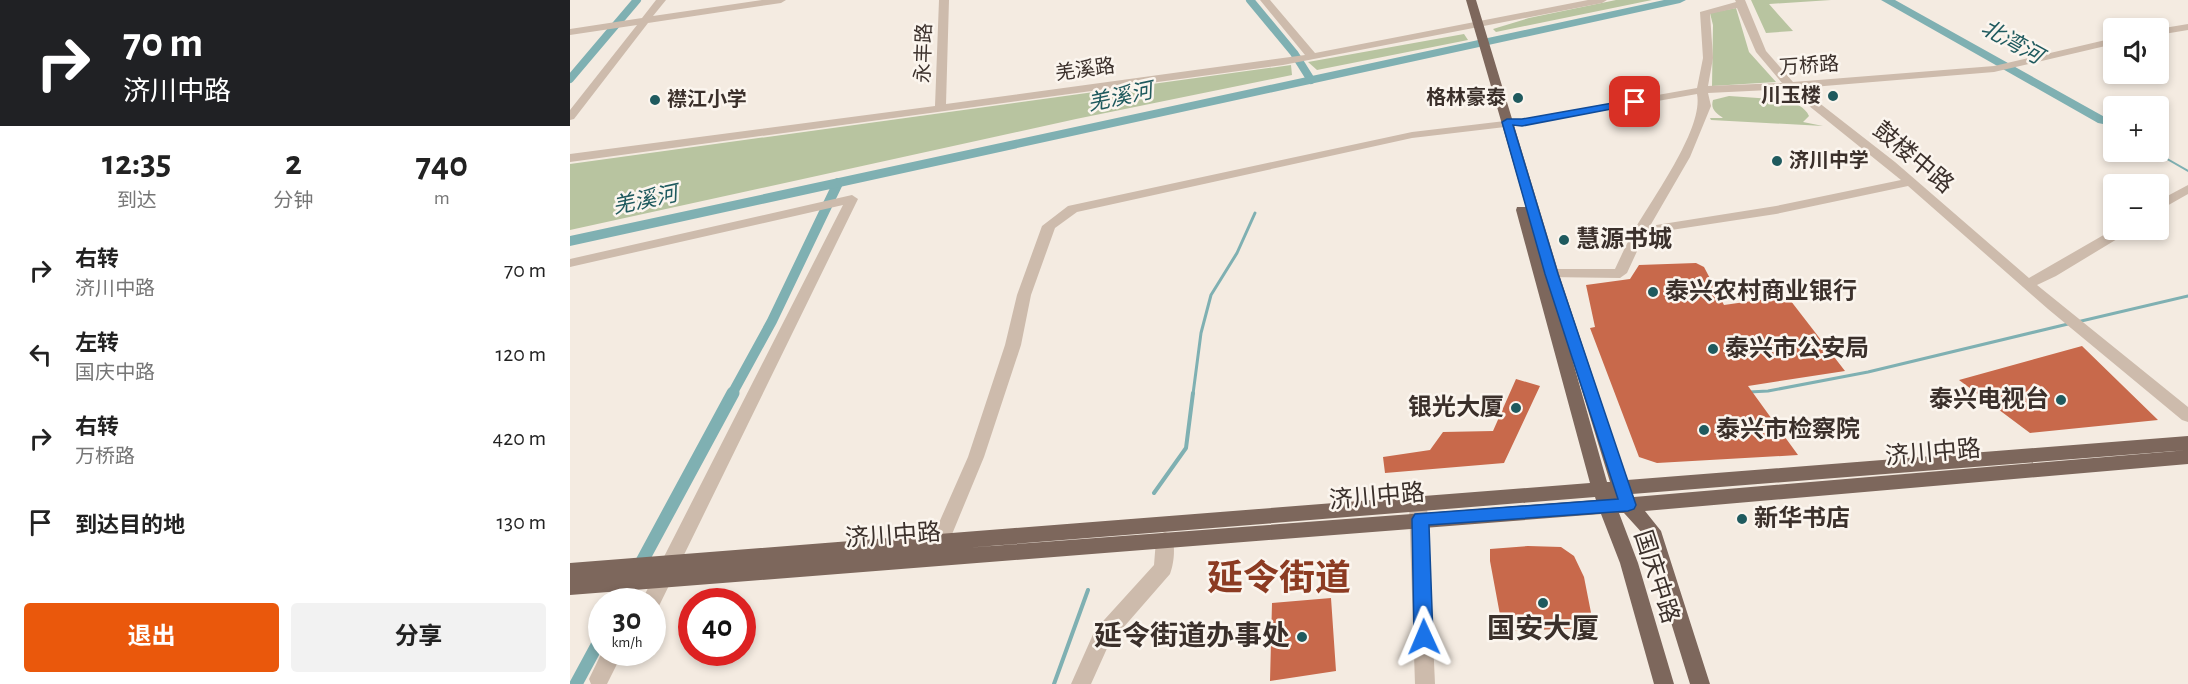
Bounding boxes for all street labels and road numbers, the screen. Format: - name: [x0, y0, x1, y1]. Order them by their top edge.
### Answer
- street label: 永丰路: [912, 23, 935, 83]
- street label: 万桥路: [1778, 53, 1840, 78]
- street label: 羌溪路: [1054, 55, 1116, 84]
- street label: 鼓楼中路: [1869, 116, 1959, 198]
- street label: 济川中路: [1884, 435, 1982, 469]
- street label: 济川中路: [1328, 479, 1426, 513]
- street label: 济川中路: [844, 519, 942, 551]
- street label: 国庆中路: [1630, 527, 1684, 626]

